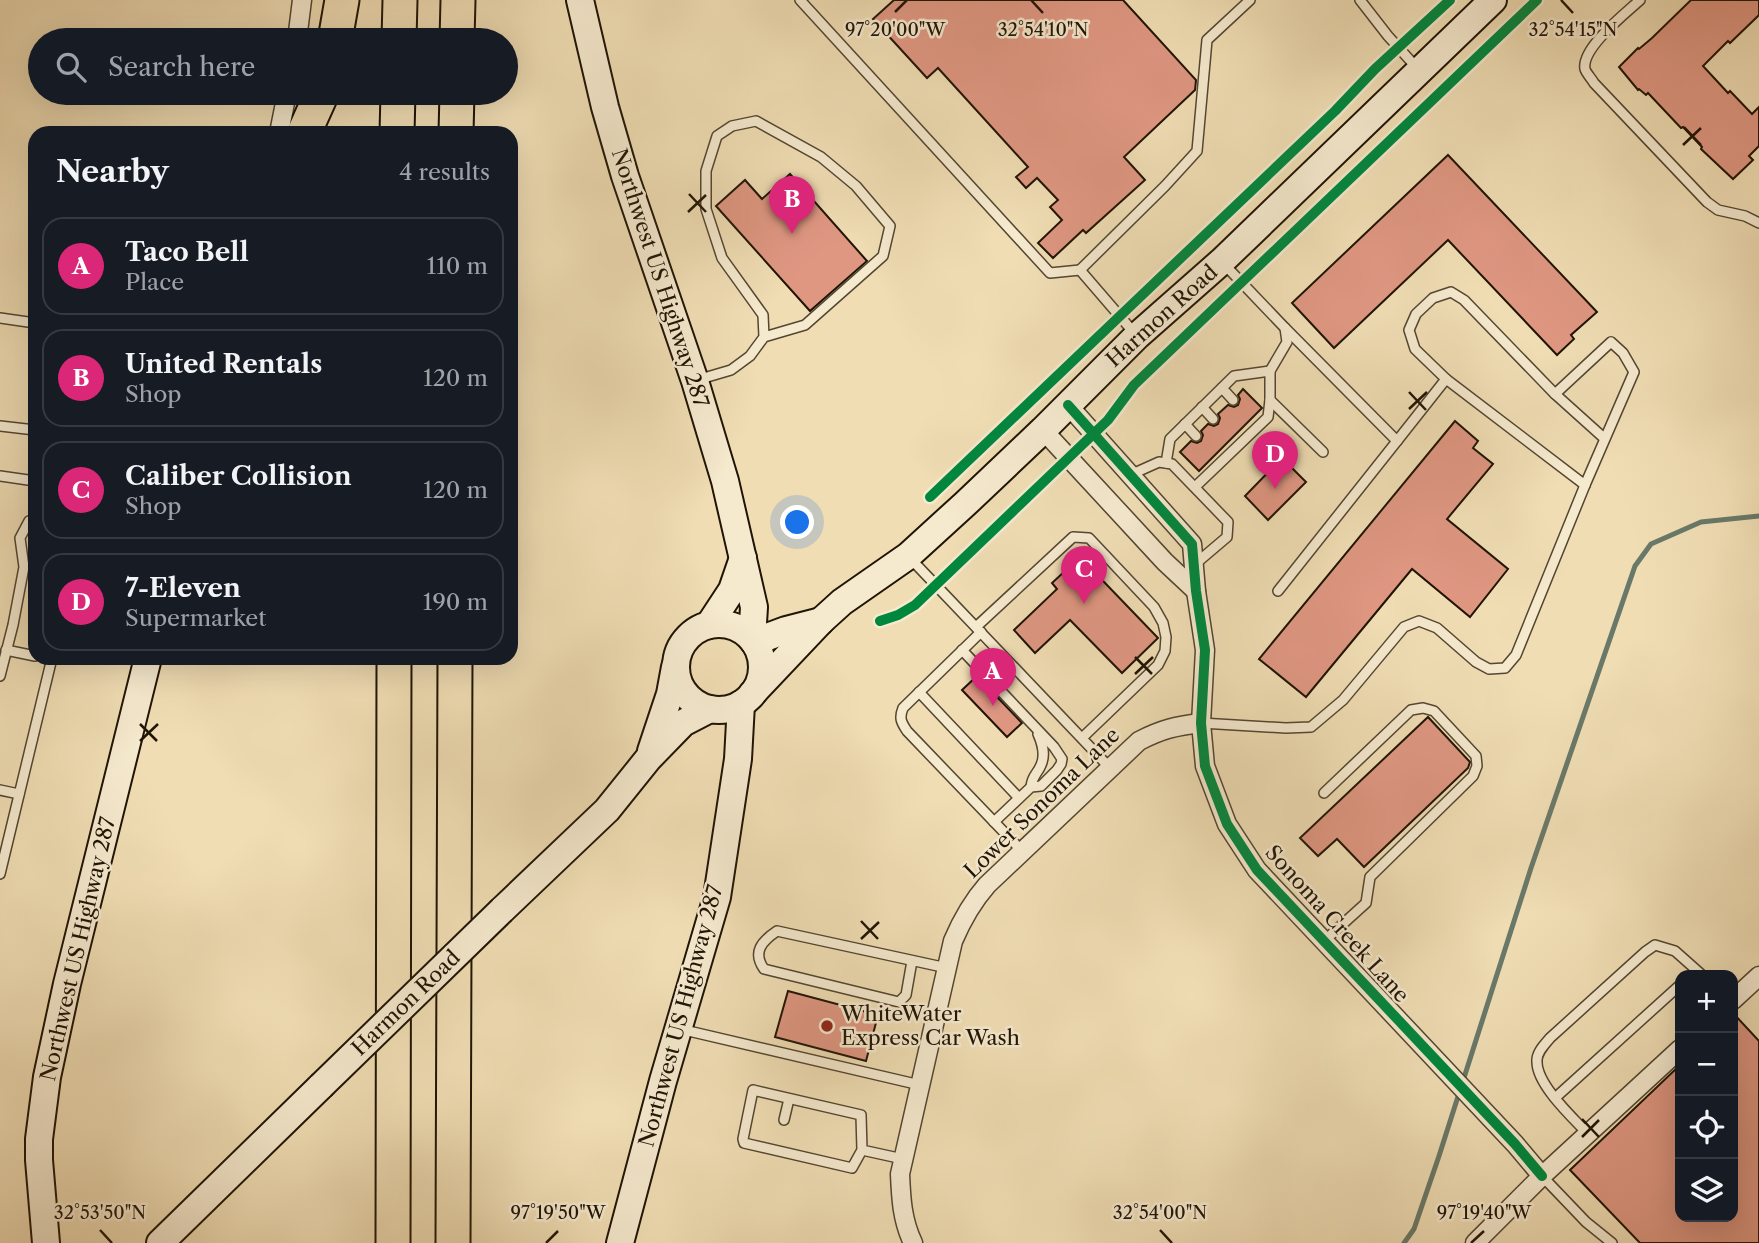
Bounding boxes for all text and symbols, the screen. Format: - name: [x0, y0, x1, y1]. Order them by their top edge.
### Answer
- text: 97°20'00"W: [845, 19, 946, 41]
- text: 32°54'10"N: [998, 19, 1088, 41]
- text: 32°54'15"N: [1529, 19, 1618, 41]
- search box: [28, 28, 518, 105]
- icon: search: [52, 48, 90, 86]
- text: Search here: [108, 51, 255, 83]
- street label: Northwest US Highway 287: [607, 145, 714, 411]
- text: Nearby: [56, 153, 169, 190]
- text: 4 results: [399, 158, 490, 186]
- pin: B: [769, 176, 815, 234]
- text: Taco Bell: [125, 236, 249, 268]
- text: A: [72, 252, 90, 280]
- text: 110 m: [427, 252, 488, 280]
- street label: Harmon Road: [1101, 259, 1223, 372]
- text: Place: [125, 268, 184, 296]
- text: United Rentals: [125, 348, 322, 380]
- text: B: [72, 364, 90, 392]
- text: 120 m: [423, 364, 488, 392]
- text: Shop: [125, 380, 181, 408]
- pin: D: [1252, 431, 1298, 489]
- text: Caliber Collision: [125, 460, 352, 492]
- text: C: [72, 476, 90, 504]
- text: 120 m: [423, 476, 488, 504]
- text: Shop: [125, 492, 181, 520]
- your location: [780, 505, 814, 539]
- pin: C: [1061, 546, 1107, 604]
- text: 7-Eleven: [125, 572, 241, 604]
- text: D: [71, 588, 91, 616]
- text: 190 m: [423, 588, 488, 616]
- text: Supermarket: [125, 604, 266, 632]
- pin: A: [970, 648, 1016, 706]
- street label: Lower Sonoma Lane: [959, 722, 1124, 883]
- street label: Northwest US Highway 287: [35, 814, 120, 1083]
- street label: Sonoma Creek Lane: [1260, 840, 1414, 1007]
- street label: Northwest US Highway 287: [633, 881, 728, 1150]
- street label: Harmon Road: [346, 945, 465, 1061]
- map controls: [1675, 970, 1738, 1222]
- button: +: [1675, 970, 1738, 1033]
- place label: WhiteWater Express Car Wash: [840, 1001, 1020, 1050]
- marker: WhiteWater Express Car Wash: [819, 1018, 835, 1034]
- button: −: [1675, 1033, 1738, 1096]
- button: locate: [1675, 1096, 1738, 1159]
- button: layers: [1675, 1159, 1738, 1222]
- text: 32°53'50"N: [54, 1202, 146, 1224]
- text: 97°19'50"W: [511, 1202, 607, 1224]
- text: 32°54'00"N: [1113, 1202, 1207, 1224]
- text: 97°19'40"W: [1437, 1202, 1533, 1224]

